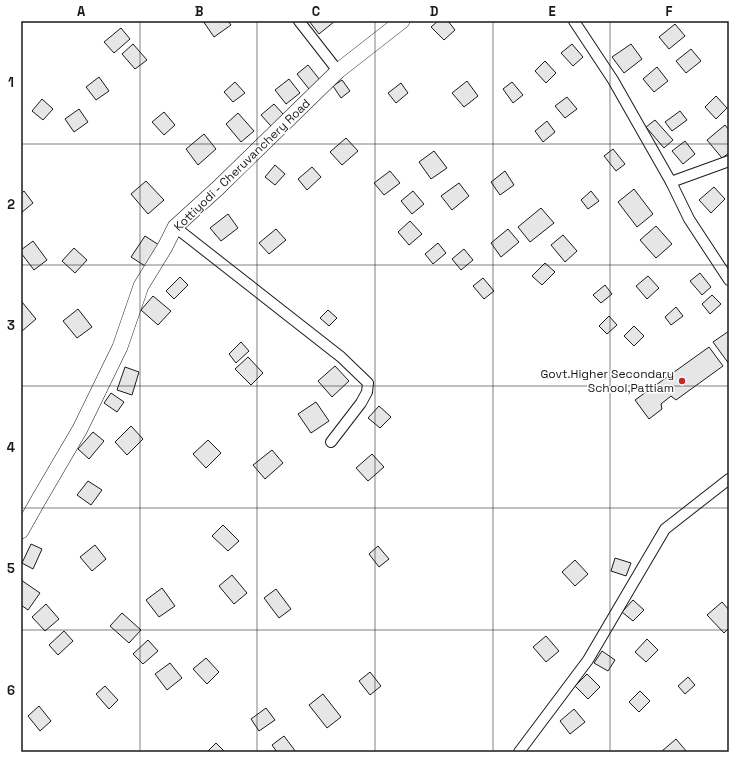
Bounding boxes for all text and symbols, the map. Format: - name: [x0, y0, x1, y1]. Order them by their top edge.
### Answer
- text: A: [77, 3, 86, 20]
- text: B: [195, 3, 204, 20]
- text: C: [312, 3, 320, 20]
- text: D: [430, 3, 439, 20]
- text: E: [548, 3, 556, 20]
- text: F: [666, 3, 673, 20]
- text: 1: [8, 74, 14, 91]
- street label: Kottiyodi - Cheruvanchery Road: [170, 95, 314, 235]
- text: 2: [7, 196, 15, 213]
- text: 3: [7, 317, 15, 334]
- place label: Govt.Higher Secondary School,Pattiam: [540, 366, 674, 396]
- marker: Govt.Higher Secondary School,Pattiam: [677, 376, 687, 386]
- text: 4: [7, 439, 15, 456]
- text: 5: [7, 560, 15, 577]
- text: 6: [7, 682, 15, 699]

